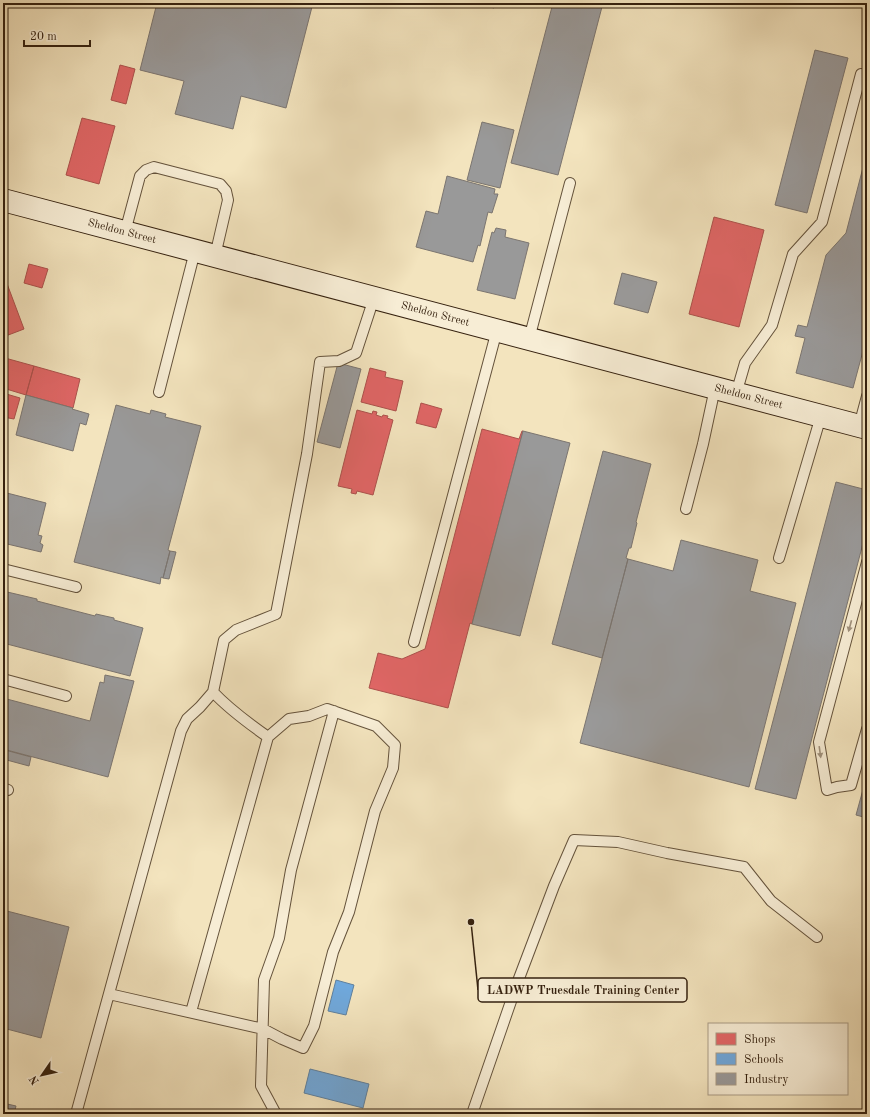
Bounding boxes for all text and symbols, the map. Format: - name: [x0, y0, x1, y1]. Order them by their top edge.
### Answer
- scale bar: [24, 22, 90, 48]
- text: 20 m: [30, 31, 57, 43]
- street label: Sheldon Street: [87, 217, 157, 246]
- street label: Sheldon Street: [400, 300, 471, 328]
- street label: Sheldon Street: [713, 382, 784, 411]
- one-way arrow: [847, 621, 853, 633]
- one-way arrow: [817, 746, 823, 758]
- callout: LADWP Truesdale Training Center: [478, 978, 687, 1002]
- text: LADWP Truesdale Training Center: [487, 985, 679, 997]
- legend: [708, 1023, 848, 1095]
- text: Shops: [744, 1034, 775, 1046]
- text: Schools: [744, 1054, 784, 1066]
- north arrow: [22, 1055, 62, 1095]
- text: N: [28, 1073, 42, 1086]
- text: Industry: [744, 1074, 789, 1086]

